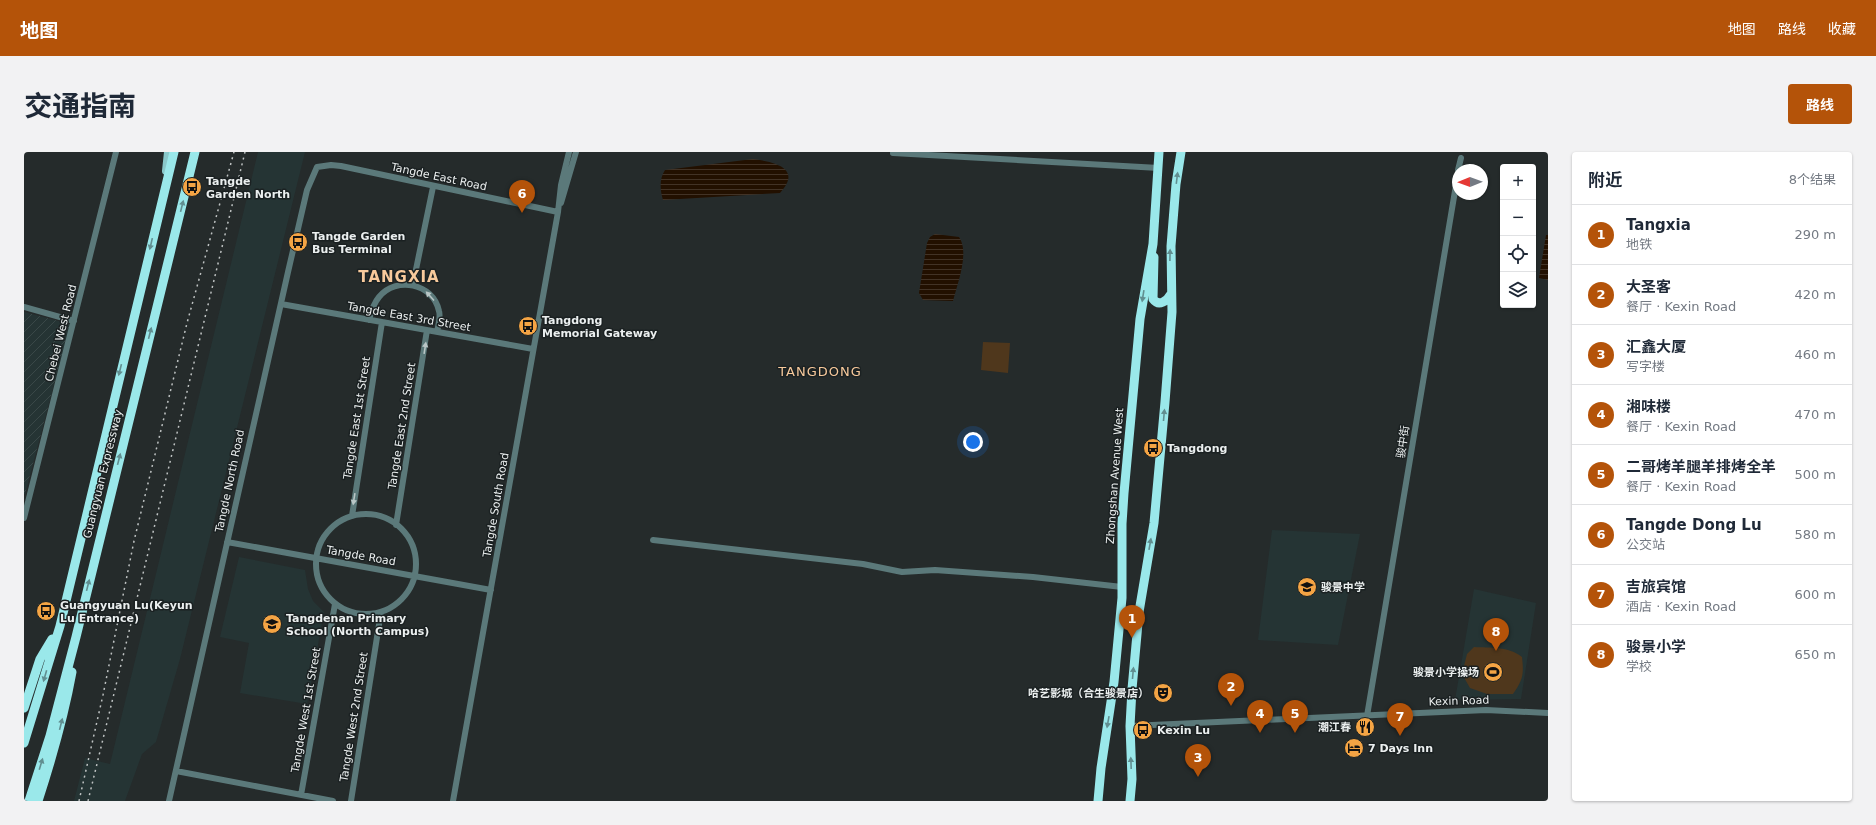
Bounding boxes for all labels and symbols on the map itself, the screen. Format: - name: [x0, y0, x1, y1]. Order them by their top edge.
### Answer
- street label: Tangde East Road: [389, 160, 488, 194]
- north arrow: [1452, 164, 1488, 200]
- one-way arrow: [1174, 172, 1180, 184]
- place label: Tangde Garden North: [206, 175, 290, 201]
- bus stop icon: Tangde Garden North: [181, 176, 203, 198]
- pin: 6: [509, 180, 535, 213]
- one-way arrow: [179, 200, 185, 213]
- place label: Tangde Garden Bus Terminal: [312, 230, 405, 256]
- bus stop icon: Tangde Garden Bus Terminal: [287, 231, 309, 253]
- one-way arrow: [148, 238, 154, 250]
- one-way arrow: [1167, 248, 1173, 261]
- district label: TANGXIA: [358, 268, 440, 286]
- street label: Chebei West Road: [43, 283, 79, 383]
- one-way arrow: [1140, 290, 1146, 302]
- one-way arrow: [426, 291, 435, 301]
- street label: Tangde East 3rd Street: [345, 300, 472, 334]
- place label: Tangdong Memorial Gateway: [542, 314, 657, 340]
- bus stop icon: Tangdong Memorial Gateway: [517, 315, 539, 337]
- one-way arrow: [148, 326, 154, 339]
- one-way arrow: [422, 342, 428, 354]
- street label: Tangde East 1st Street: [341, 355, 373, 481]
- street label: Tangde East 2nd Street: [385, 361, 419, 491]
- district label: TANGDONG: [777, 364, 862, 379]
- one-way arrow: [117, 365, 123, 377]
- street label: Zhongshan Avenue West: [1104, 407, 1126, 545]
- street label: Guangyuan Expressway: [81, 408, 125, 540]
- one-way arrow: [1160, 409, 1167, 421]
- street label: 骏中街: [1394, 425, 1412, 459]
- street label: Tangde North Road: [213, 428, 247, 535]
- your location: [963, 432, 983, 452]
- bus stop icon: Tangdong: [1142, 437, 1164, 459]
- place label: Tangdong: [1167, 442, 1227, 455]
- street label: Tangde South Road: [480, 452, 512, 559]
- one-way arrow: [116, 453, 122, 465]
- one-way arrow: [351, 493, 357, 505]
- one-way arrow: [1148, 538, 1154, 550]
- street label: Tangde Road: [324, 543, 397, 569]
- school or university icon: 骏景中学: [1296, 576, 1318, 598]
- one-way arrow: [86, 579, 92, 591]
- place label: 骏景中学: [1321, 581, 1365, 594]
- place label: Guangyuan Lu(Keyun Lu Entrance): [60, 599, 193, 625]
- bus stop icon: Guangyuan Lu(Keyun Lu Entrance): [35, 600, 57, 622]
- pin: 1: [1119, 605, 1145, 638]
- place label: Tangdenan Primary School (North Campus): [286, 612, 429, 638]
- school or university icon: Tangdenan Primary School (North Campus): [261, 613, 283, 635]
- pin: 8: [1483, 618, 1509, 651]
- street label: Tangde West 1st Street: [288, 645, 324, 775]
- street label: Tangde West 2nd Street: [337, 650, 371, 784]
- sports icon: 骏景小学操场: [1482, 661, 1504, 683]
- place label: 骏景小学操场: [1413, 666, 1479, 679]
- one-way arrow: [1130, 667, 1137, 679]
- one-way arrow: [42, 671, 48, 683]
- pin: 2: [1218, 673, 1244, 706]
- theatre icon: 哈艺影城（合生骏景店）: [1152, 682, 1174, 704]
- place label: 哈艺影城（合生骏景店）: [1028, 687, 1149, 700]
- street label: Kexin Road: [1428, 693, 1490, 709]
- pin: 4: [1247, 700, 1273, 733]
- pin: 5: [1282, 700, 1308, 733]
- pin: 7: [1387, 703, 1413, 736]
- one-way arrow: [1105, 716, 1111, 729]
- restaurant icon: 潮江春: [1354, 716, 1376, 738]
- one-way arrow: [59, 717, 65, 730]
- bus stop icon: Kexin Lu: [1132, 719, 1154, 741]
- place label: 潮江春: [1318, 721, 1351, 734]
- place label: Kexin Lu: [1157, 724, 1210, 737]
- hotel icon: 7 Days Inn: [1343, 737, 1365, 759]
- place label: 7 Days Inn: [1368, 742, 1433, 755]
- pin: 3: [1185, 744, 1211, 777]
- one-way arrow: [1128, 756, 1134, 769]
- one-way arrow: [38, 757, 44, 769]

